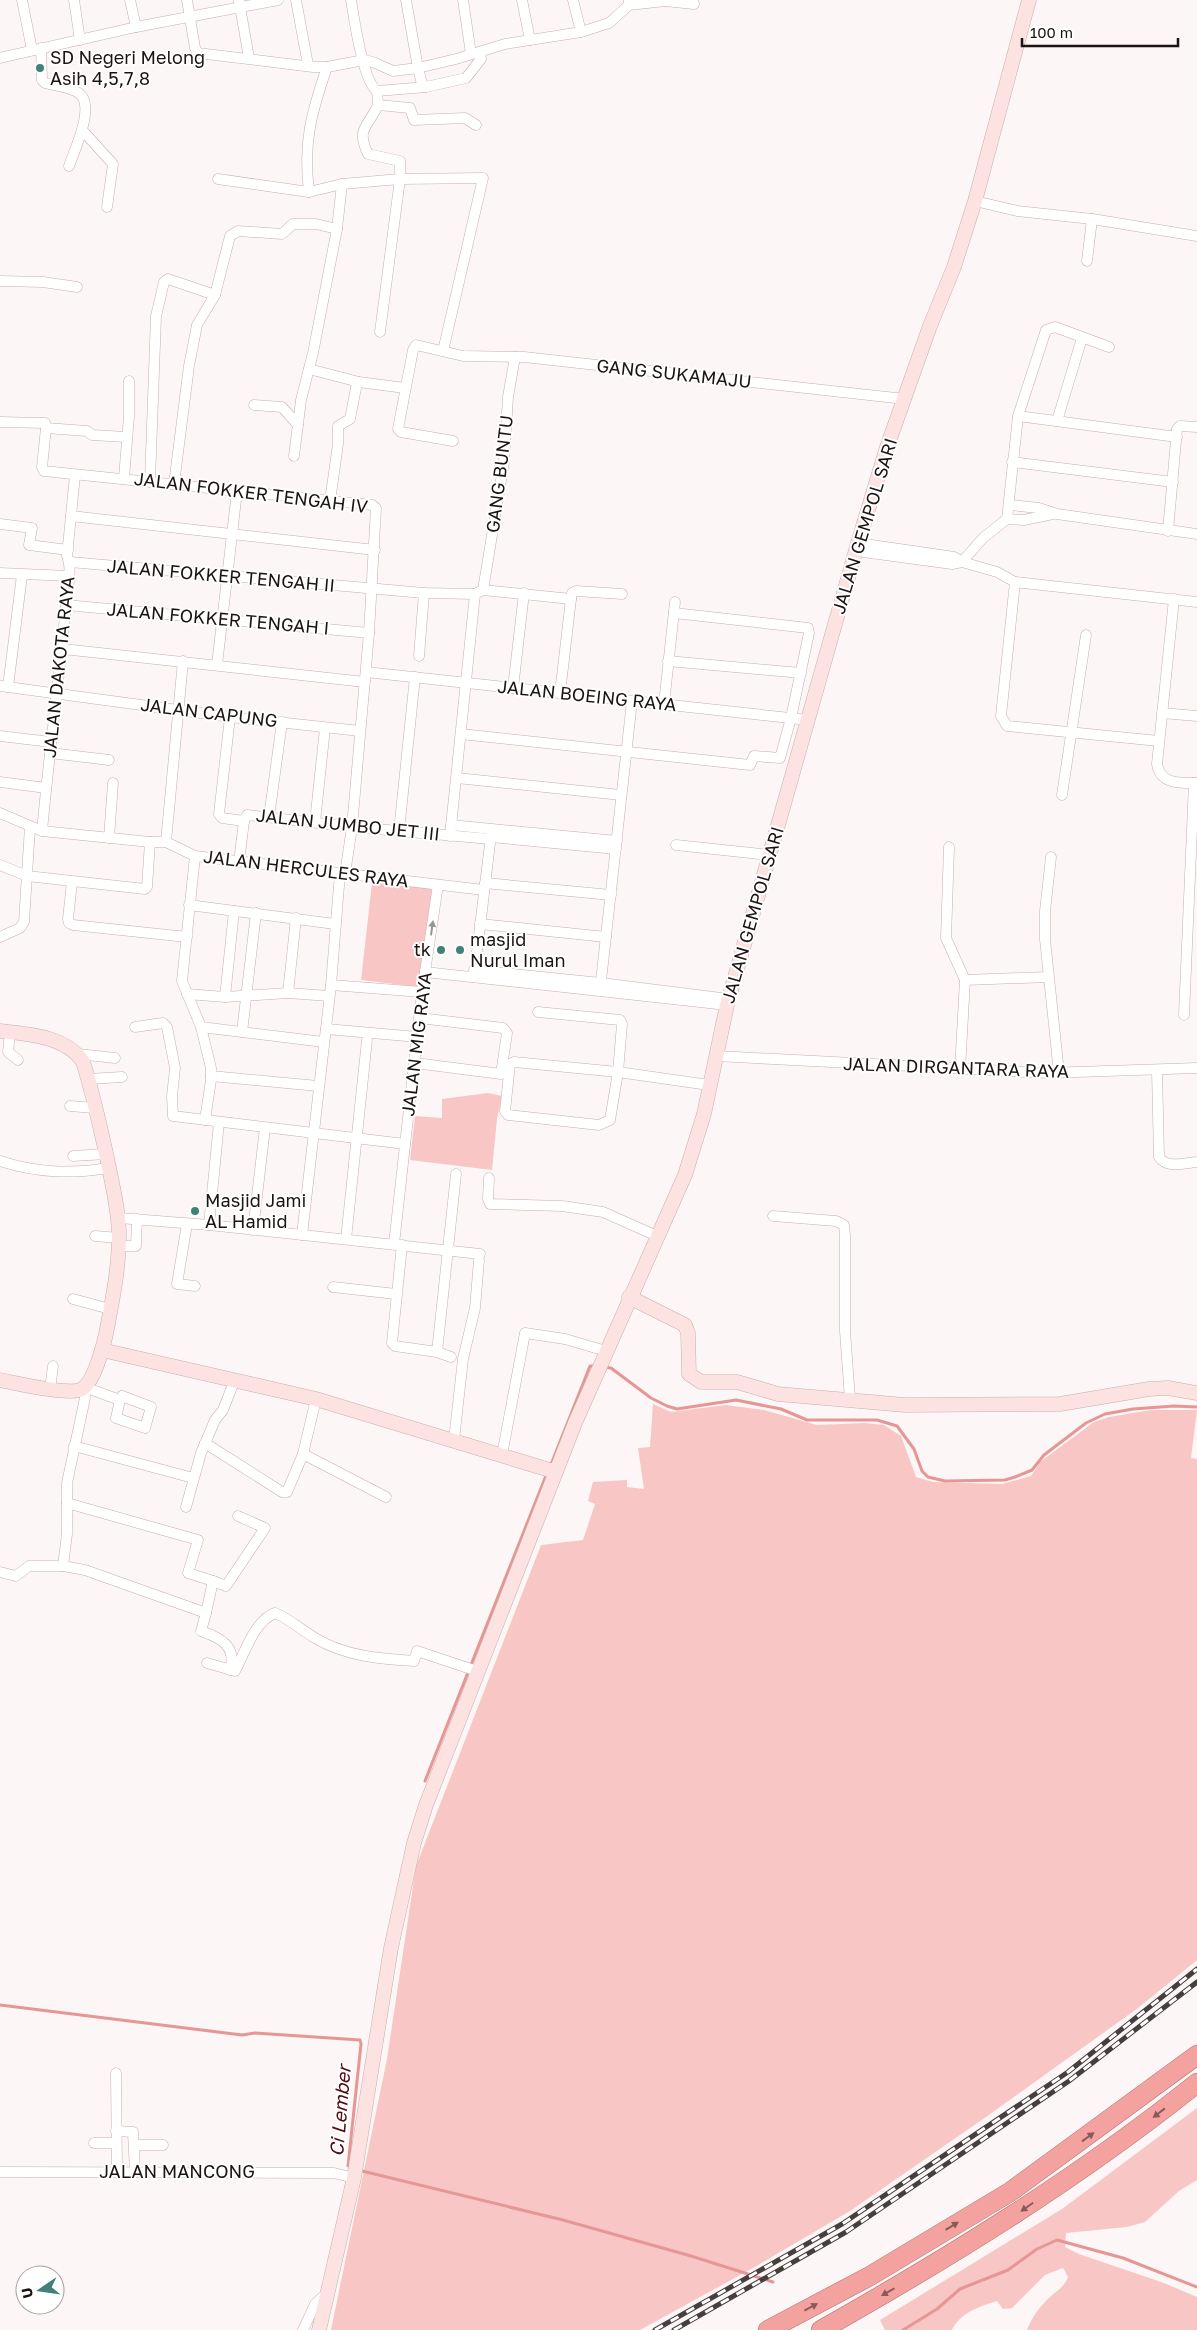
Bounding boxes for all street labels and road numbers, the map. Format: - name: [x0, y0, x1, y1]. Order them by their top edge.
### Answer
- street label: GANG SUKAMAJU: [596, 354, 753, 392]
- street label: GANG BUNTU: [481, 414, 517, 534]
- street label: JALAN GEMPOL SARI: [827, 435, 901, 616]
- street label: JALAN FOKKER TENGAH IV: [133, 467, 369, 517]
- street label: JALAN FOKKER TENGAH II: [106, 554, 336, 596]
- street label: JALAN DAKOTA RAYA: [38, 575, 78, 759]
- street label: JALAN FOKKER TENGAH I: [106, 597, 330, 639]
- street label: JALAN BOEING RAYA: [497, 675, 678, 715]
- street label: JALAN CAPUNG: [139, 693, 279, 731]
- street label: JALAN JUMBO JET III: [255, 803, 441, 845]
- street label: JALAN GEMPOL SARI: [716, 824, 788, 1006]
- street label: JALAN HERCULES RAYA: [202, 845, 410, 892]
- street label: JALAN MIG RAYA: [396, 971, 436, 1117]
- street label: JALAN DIRGANTARA RAYA: [843, 1052, 1069, 1082]
- street label: JALAN MANCONG: [99, 2160, 255, 2182]

